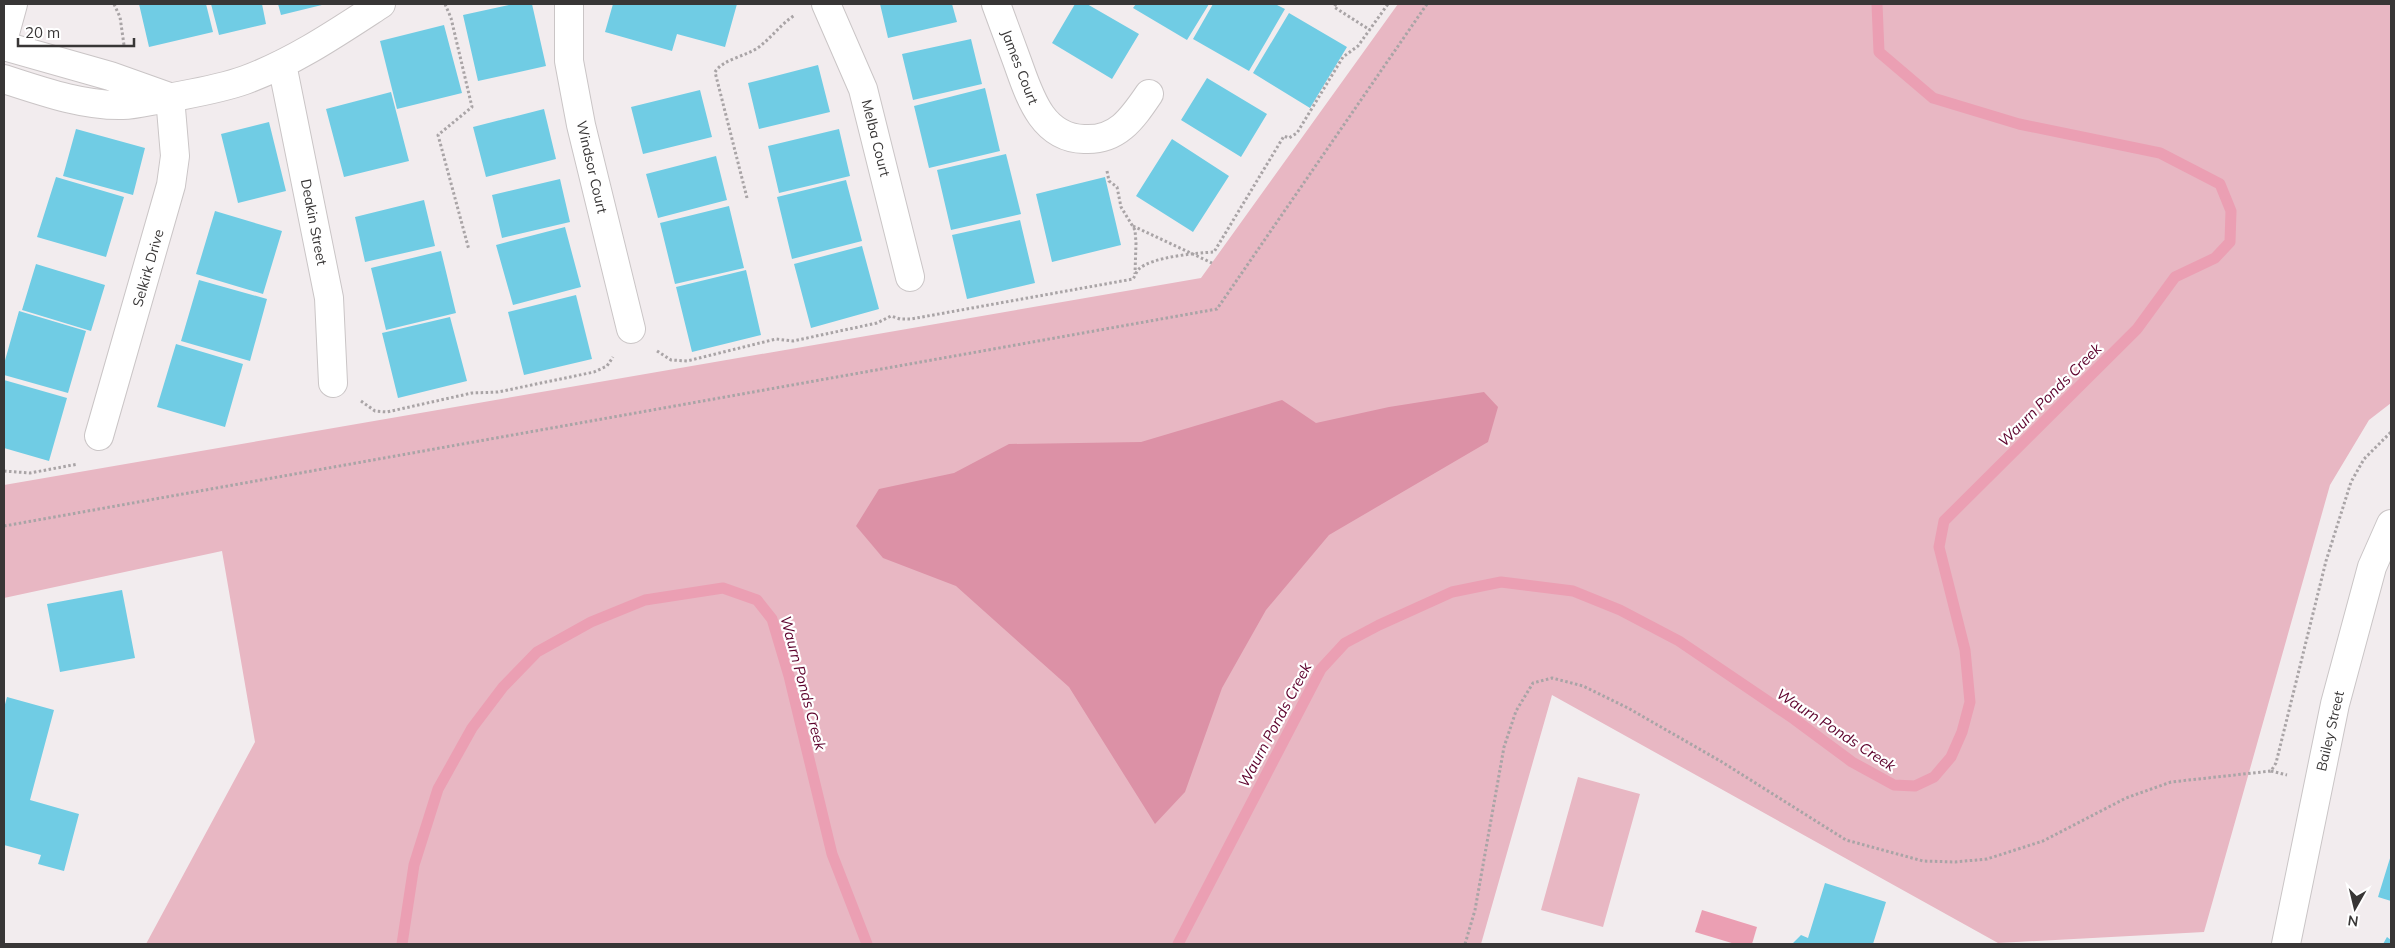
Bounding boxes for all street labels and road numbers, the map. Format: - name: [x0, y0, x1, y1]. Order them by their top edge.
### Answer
- street label: James Court: [997, 27, 1043, 107]
- street label: Melba Court: [858, 98, 894, 179]
- street label: Windsor Court: [573, 119, 611, 215]
- street label: Deakin Street: [297, 177, 331, 267]
- street label: Selkirk Drive: [128, 227, 168, 309]
- street label: Bailey Street: [2312, 689, 2348, 773]

